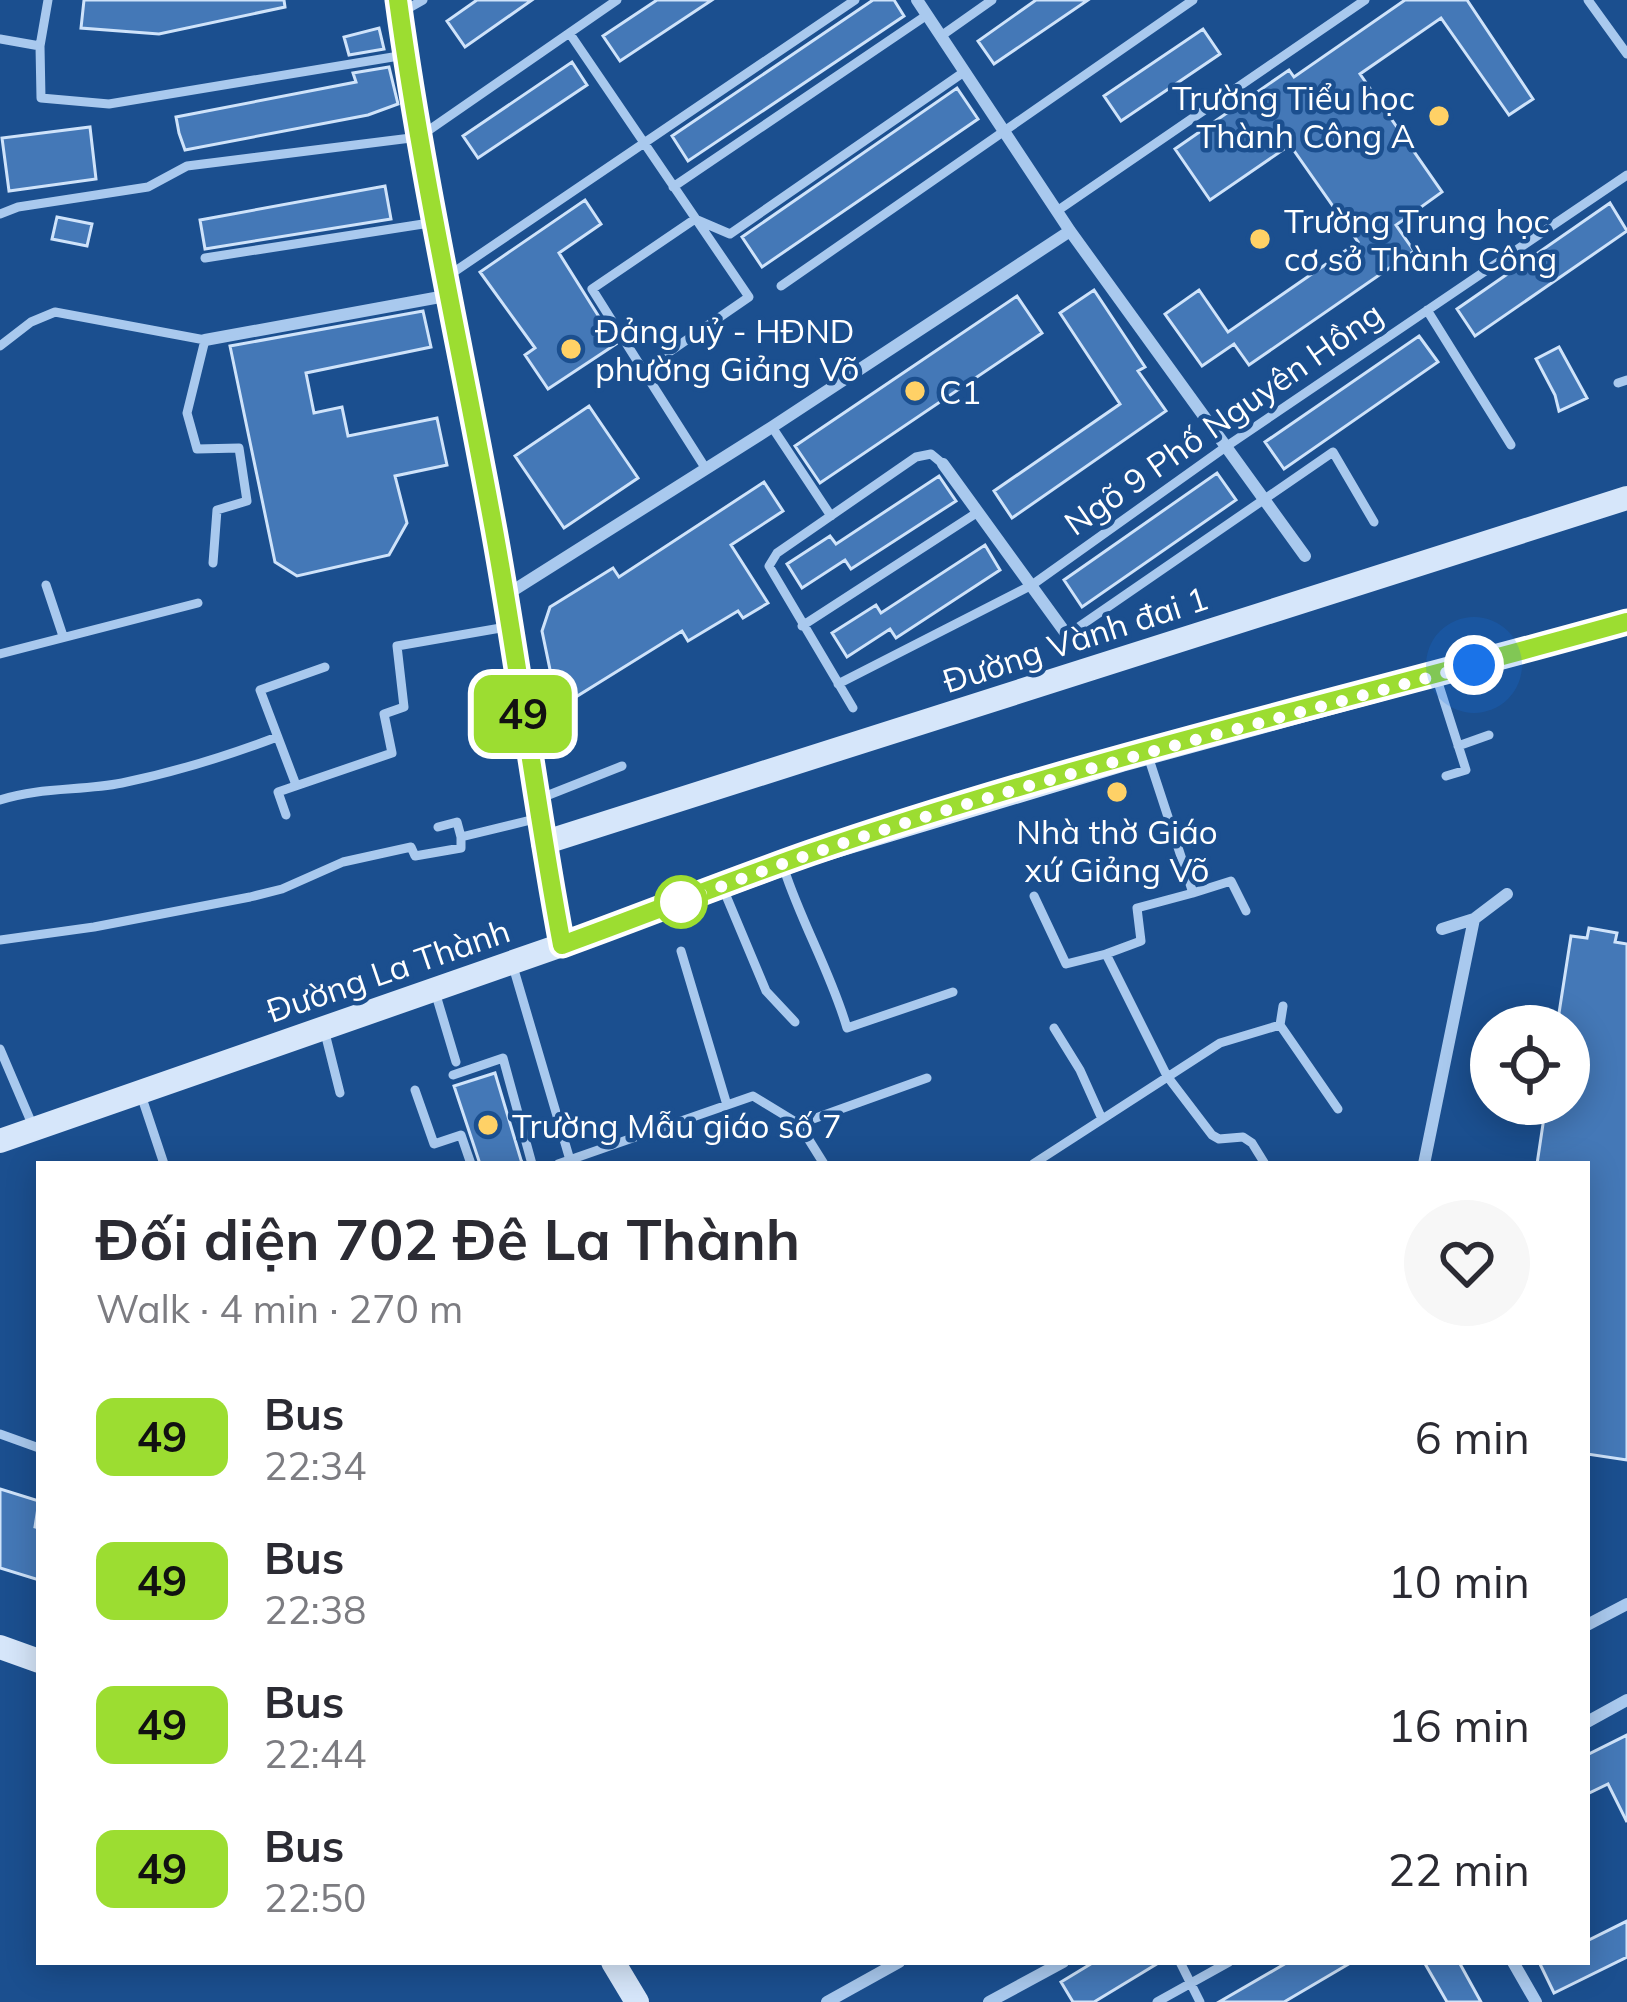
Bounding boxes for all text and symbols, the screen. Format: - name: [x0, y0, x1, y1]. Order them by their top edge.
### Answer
- place label: Trường Tiểu học Thành Công A: [1172, 77, 1415, 156]
- marker: Trường Tiểu học Thành Công A: [1426, 103, 1452, 129]
- place label: Trường Trung học cơ sở Thành Công: [1284, 200, 1557, 279]
- marker: Trường Trung học cơ sở Thành Công: [1247, 226, 1273, 252]
- street label: Ngõ 9 Phố Nguyên Hồng: [1056, 293, 1390, 543]
- place label: Đảng uỷ - HĐND phường Giảng Võ: [595, 310, 859, 389]
- marker: Đảng uỷ - HĐND phường Giảng Võ: [558, 336, 584, 362]
- place label: C1: [939, 371, 981, 412]
- marker: C1: [902, 378, 928, 404]
- street label: Đường Vành đai 1: [937, 577, 1213, 701]
- your location: [1444, 635, 1504, 695]
- line badge: 49: [469, 675, 577, 753]
- text: 49: [498, 687, 548, 740]
- marker: Nhà thờ Giáo xứ Giảng Võ: [1104, 779, 1130, 805]
- place label: Nhà thờ Giáo xứ Giảng Võ: [1016, 811, 1218, 890]
- unlabelled marker: [656, 877, 706, 927]
- street label: Đường La Thành: [261, 909, 515, 1031]
- map controls: [1470, 1005, 1590, 1125]
- button: locate: [1470, 1005, 1590, 1125]
- place label: Trường Mẫu giáo số 7: [512, 1105, 842, 1146]
- marker: Trường Mẫu giáo số 7: [475, 1112, 501, 1138]
- button: heart: [1404, 1200, 1530, 1326]
- text: Đối diện 702 Đê La Thành: [96, 1203, 800, 1274]
- text: Walk · 4 min · 270 m: [96, 1284, 463, 1333]
- text: Bus: [264, 1385, 344, 1441]
- text: 6 min: [1415, 1409, 1530, 1465]
- text: 49: [137, 1410, 187, 1463]
- text: 22:34: [264, 1441, 367, 1490]
- text: Bus: [264, 1529, 344, 1585]
- text: 10 min: [1388, 1553, 1530, 1609]
- text: 49: [137, 1554, 187, 1607]
- text: 22:38: [264, 1585, 367, 1634]
- text: Bus: [264, 1673, 344, 1729]
- text: 16 min: [1388, 1697, 1530, 1753]
- text: 49: [137, 1698, 187, 1751]
- text: 22:44: [264, 1729, 367, 1778]
- text: Bus: [264, 1817, 344, 1873]
- text: 22 min: [1388, 1841, 1530, 1897]
- text: 49: [137, 1842, 187, 1895]
- text: 22:50: [264, 1873, 367, 1922]

